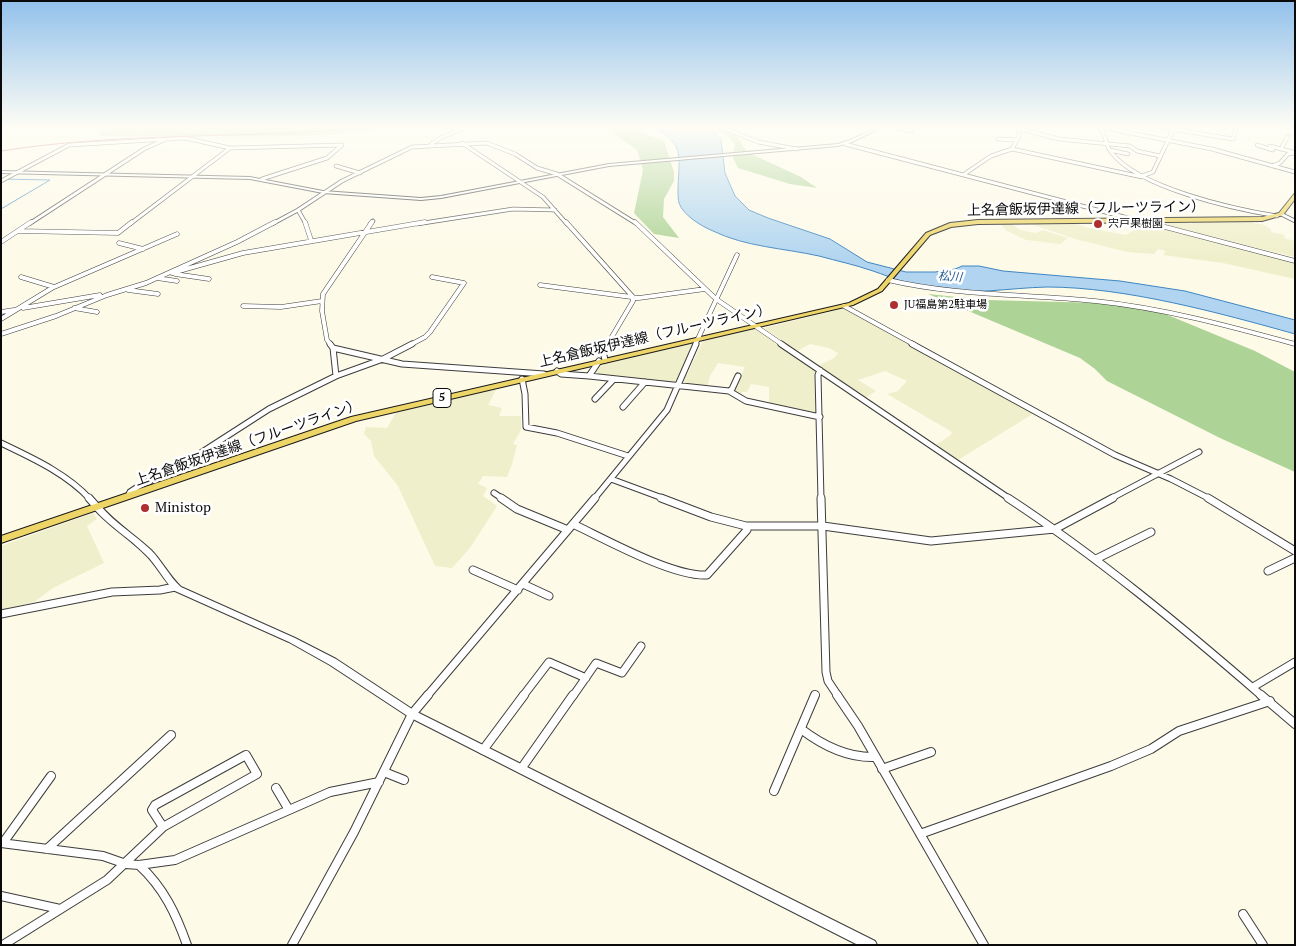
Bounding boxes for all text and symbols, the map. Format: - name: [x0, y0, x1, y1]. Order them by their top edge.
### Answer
- street label: 上名倉飯坂伊達線（フルーツライン）: [967, 199, 1205, 219]
- place label: 宍戸果樹園: [1108, 217, 1163, 231]
- marker: 宍戸果樹園: [1092, 218, 1104, 230]
- water label: 松川: [938, 269, 962, 285]
- place label: JU福島第2駐車場: [904, 298, 987, 312]
- marker: JU福島第2駐車場: [888, 299, 900, 311]
- street label: 上名倉飯坂伊達線（フルーツライン）: [537, 301, 773, 371]
- road number: 5: [433, 388, 451, 408]
- street label: 上名倉飯坂伊達線（フルーツライン）: [133, 396, 363, 490]
- place label: Ministop: [155, 500, 211, 516]
- marker: Ministop: [139, 502, 151, 514]

